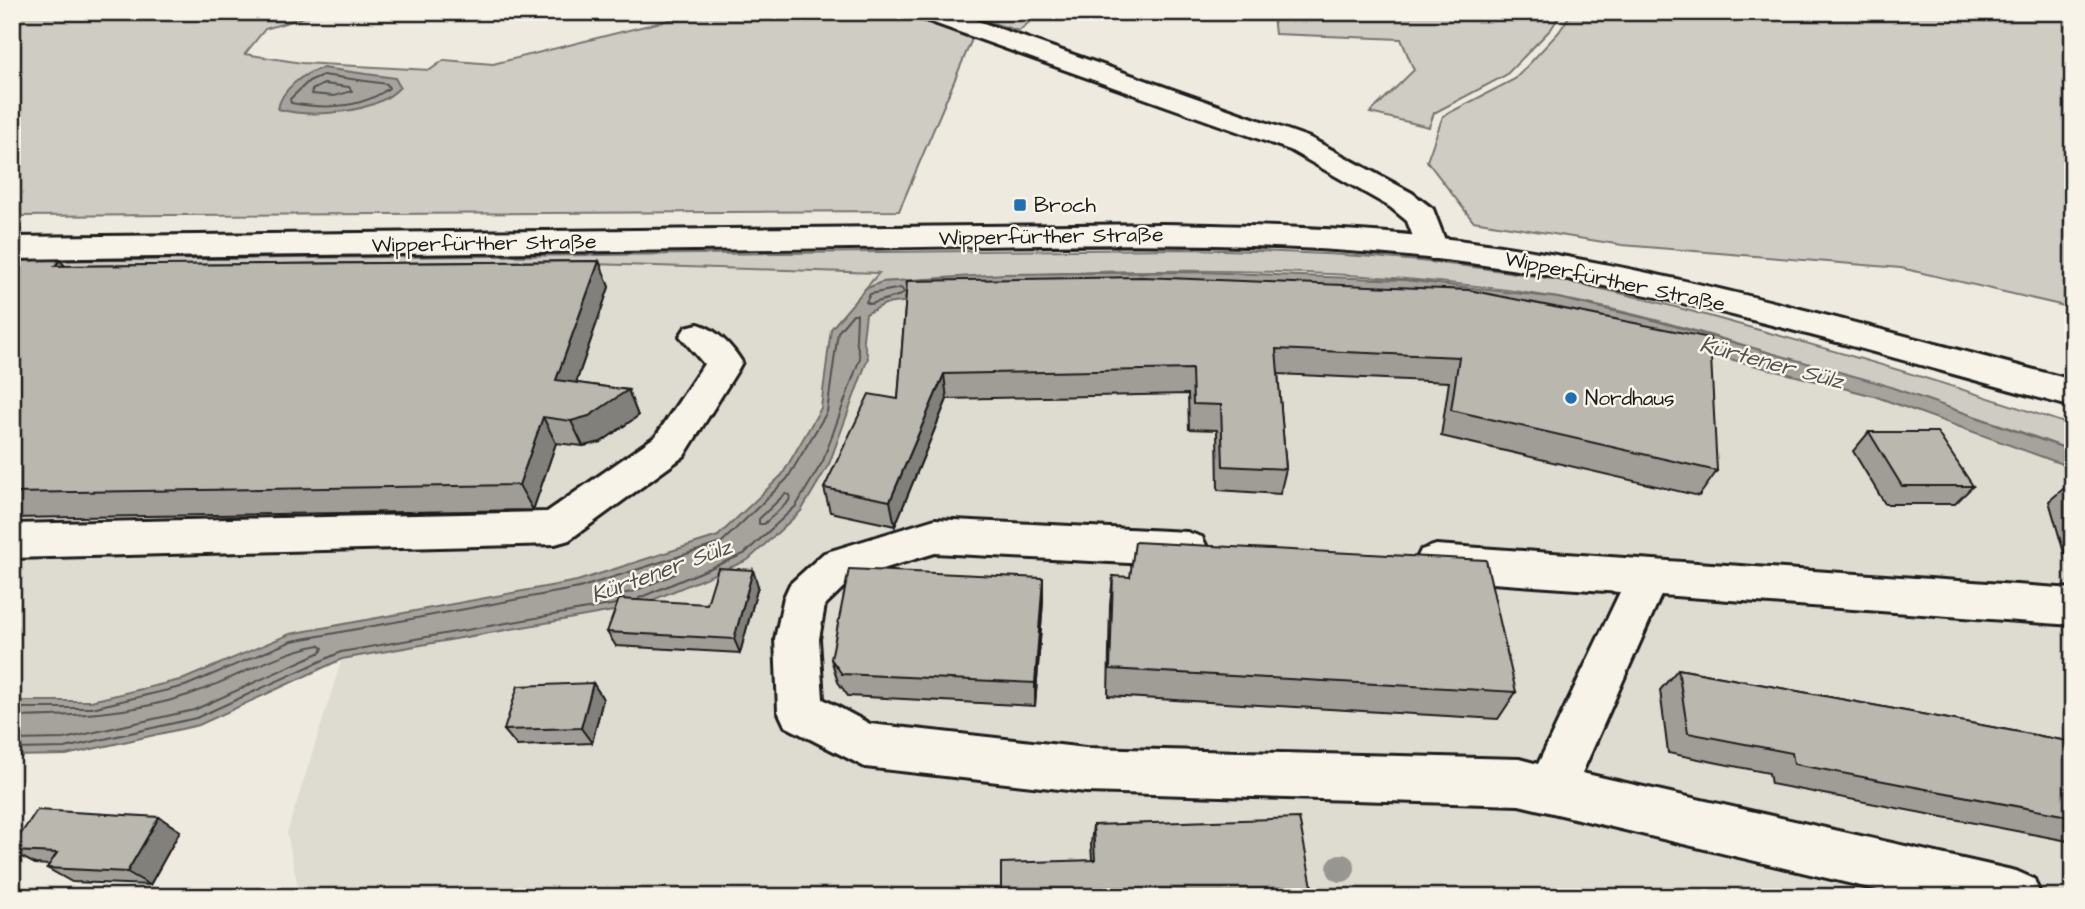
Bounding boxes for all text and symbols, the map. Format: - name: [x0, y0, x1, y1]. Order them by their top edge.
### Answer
- place label: Broch: [1034, 191, 1097, 220]
- marker: Broch: [1012, 197, 1028, 213]
- street label: Wipperfürther Straße: [938, 220, 1164, 254]
- street label: Wipperfürther Straße: [371, 227, 597, 261]
- street label: Wipperfürther Straße: [1502, 244, 1728, 320]
- water label: Kürtener Sülz: [1696, 328, 1849, 398]
- place label: Nordhaus: [1585, 384, 1675, 413]
- marker: Nordhaus: [1563, 390, 1579, 406]
- water label: Kürtener Sülz: [587, 530, 738, 611]

